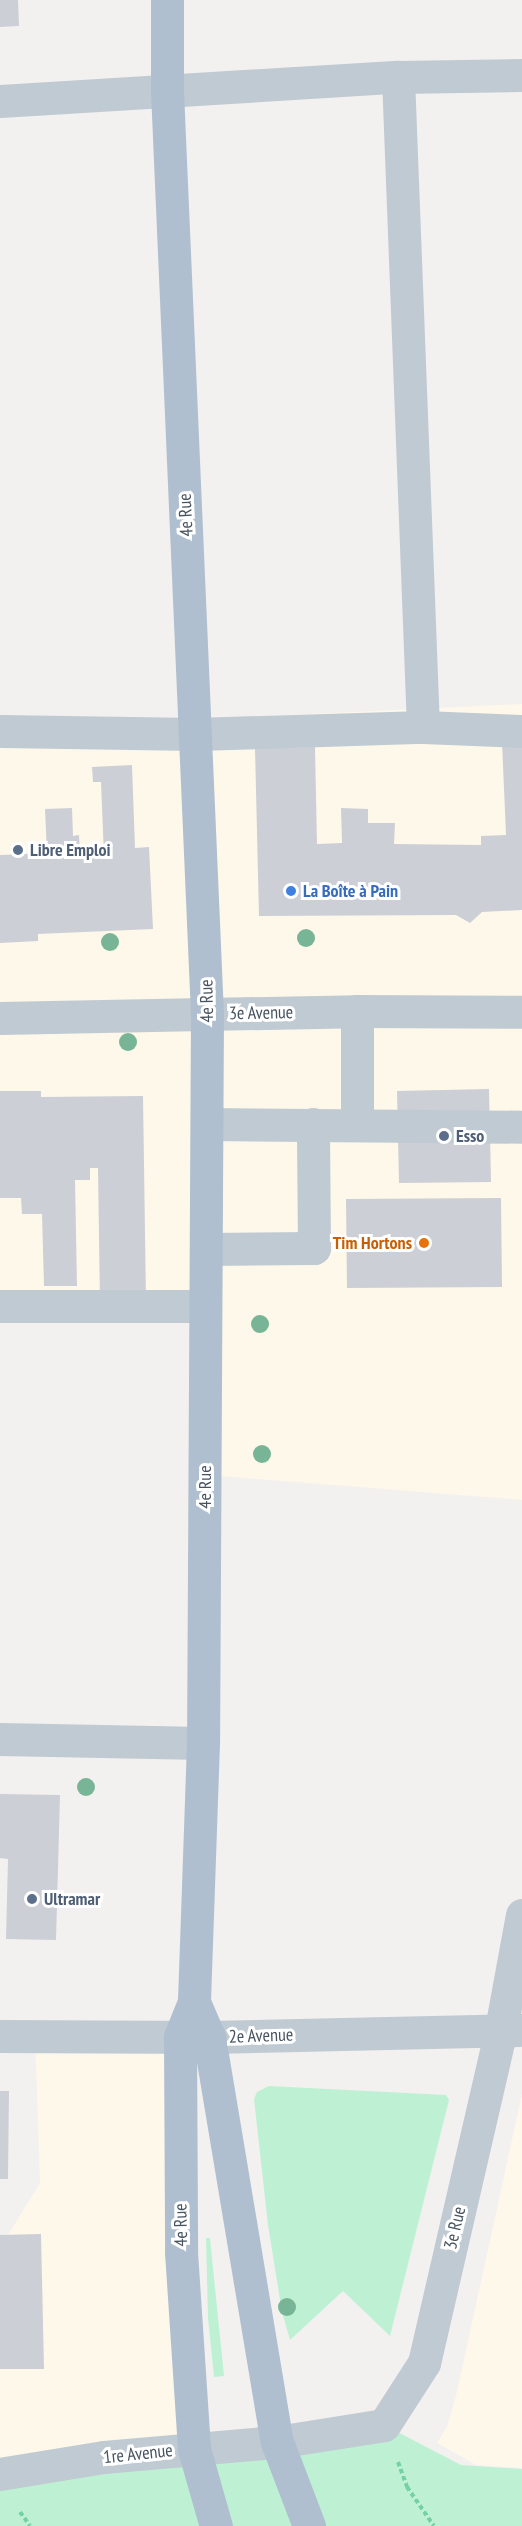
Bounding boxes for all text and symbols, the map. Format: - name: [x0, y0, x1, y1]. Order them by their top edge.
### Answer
- street label: 4e Rue: [174, 493, 198, 537]
- place label: Libre Emploi: [30, 839, 110, 861]
- marker: Libre Emploi: [11, 843, 25, 857]
- place label: La Boîte à Pain: [303, 880, 398, 902]
- marker: La Boîte à Pain: [284, 884, 298, 898]
- street label: 4e Rue: [196, 979, 218, 1023]
- street label: 3e Avenue: [228, 1002, 294, 1024]
- place label: Esso: [456, 1125, 484, 1147]
- marker: Esso: [437, 1129, 451, 1143]
- place label: Tim Hortons: [333, 1232, 412, 1254]
- marker: Tim Hortons: [417, 1236, 431, 1250]
- street label: 4e Rue: [194, 1465, 216, 1509]
- place label: Ultramar: [44, 1888, 100, 1910]
- marker: Ultramar: [25, 1892, 39, 1906]
- street label: 2e Avenue: [228, 2024, 294, 2048]
- street label: 4e Rue: [170, 2203, 192, 2247]
- street label: 3e Rue: [440, 2205, 470, 2251]
- street label: 1re Avenue: [102, 2440, 174, 2468]

